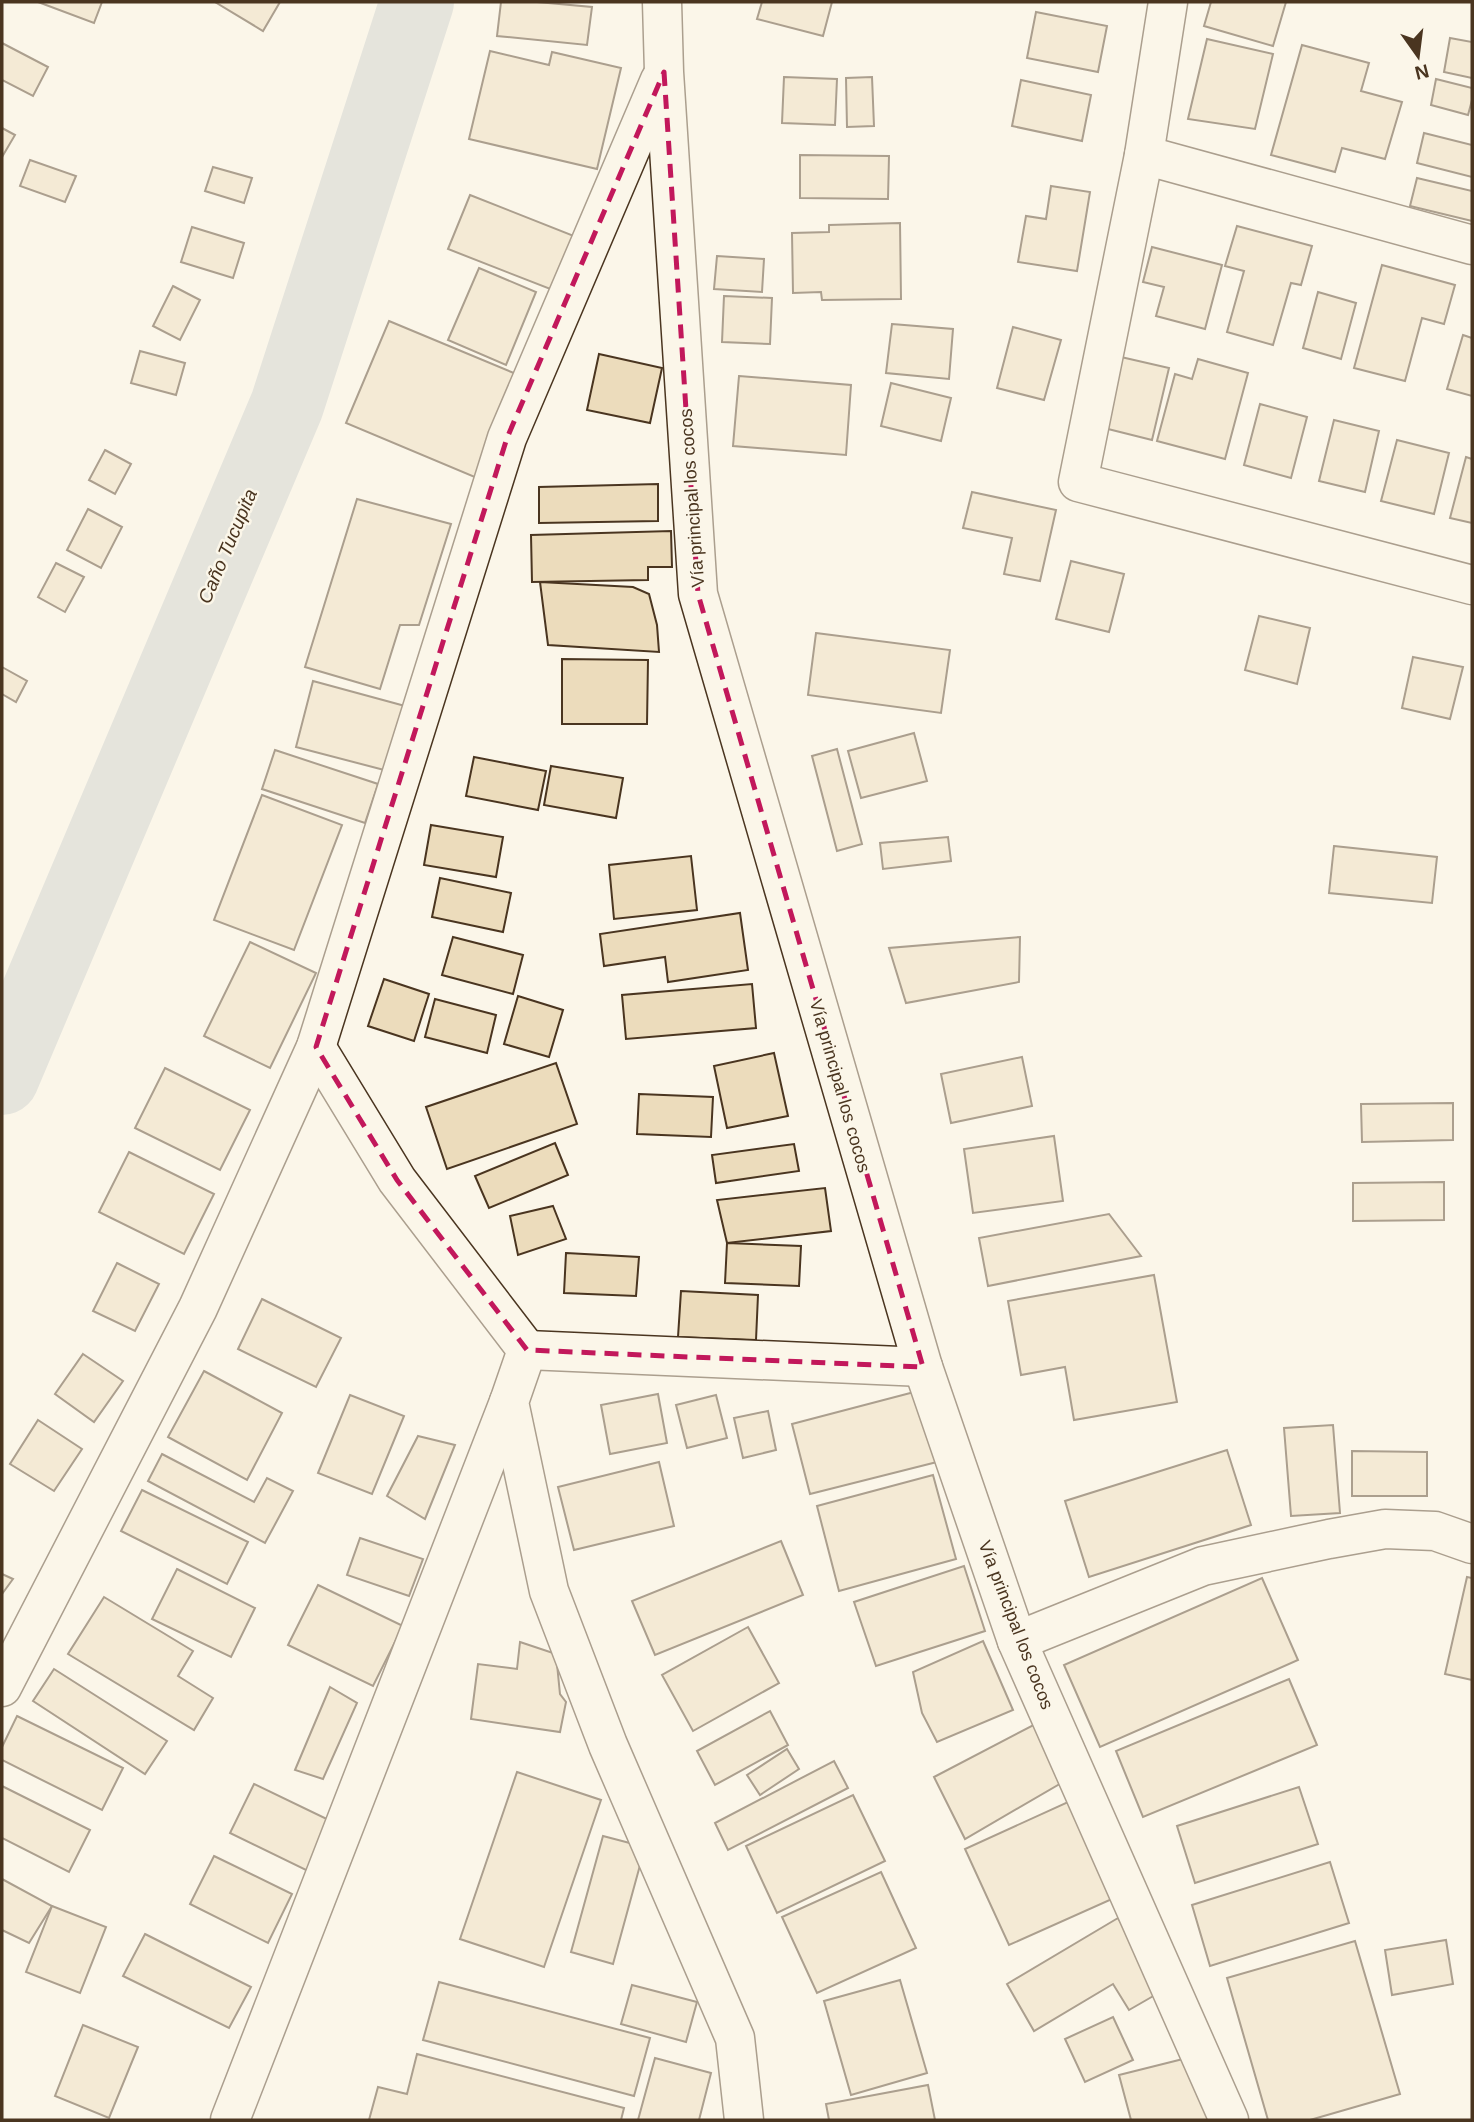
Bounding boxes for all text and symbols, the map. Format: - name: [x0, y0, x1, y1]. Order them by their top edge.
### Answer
- north arrow: [1383, 21, 1453, 91]
- text: N: [1413, 60, 1431, 84]
- street label: Vía principal los cocos: [676, 408, 708, 588]
- water label: Caño Tucupita: [194, 486, 261, 607]
- street label: Vía principal los cocos: [806, 997, 874, 1175]
- street label: Vía principal los cocos: [975, 1538, 1057, 1712]

